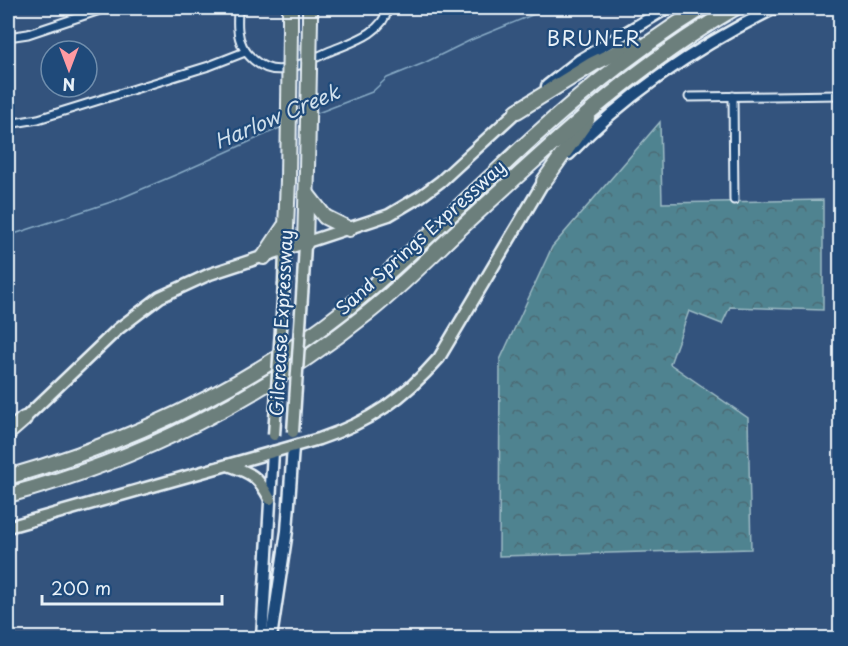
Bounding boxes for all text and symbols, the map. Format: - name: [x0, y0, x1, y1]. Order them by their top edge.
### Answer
- district label: BRUNER: [547, 23, 641, 53]
- north arrow: [39, 39, 99, 99]
- text: N: [63, 73, 75, 97]
- water label: Harlow Creek: [209, 76, 345, 156]
- street label: Sand Springs Expressway: [329, 153, 511, 321]
- street label: Gilcrease Expressway: [262, 229, 299, 417]
- scale bar: [42, 568, 222, 606]
- text: 200 m: [51, 574, 111, 601]

